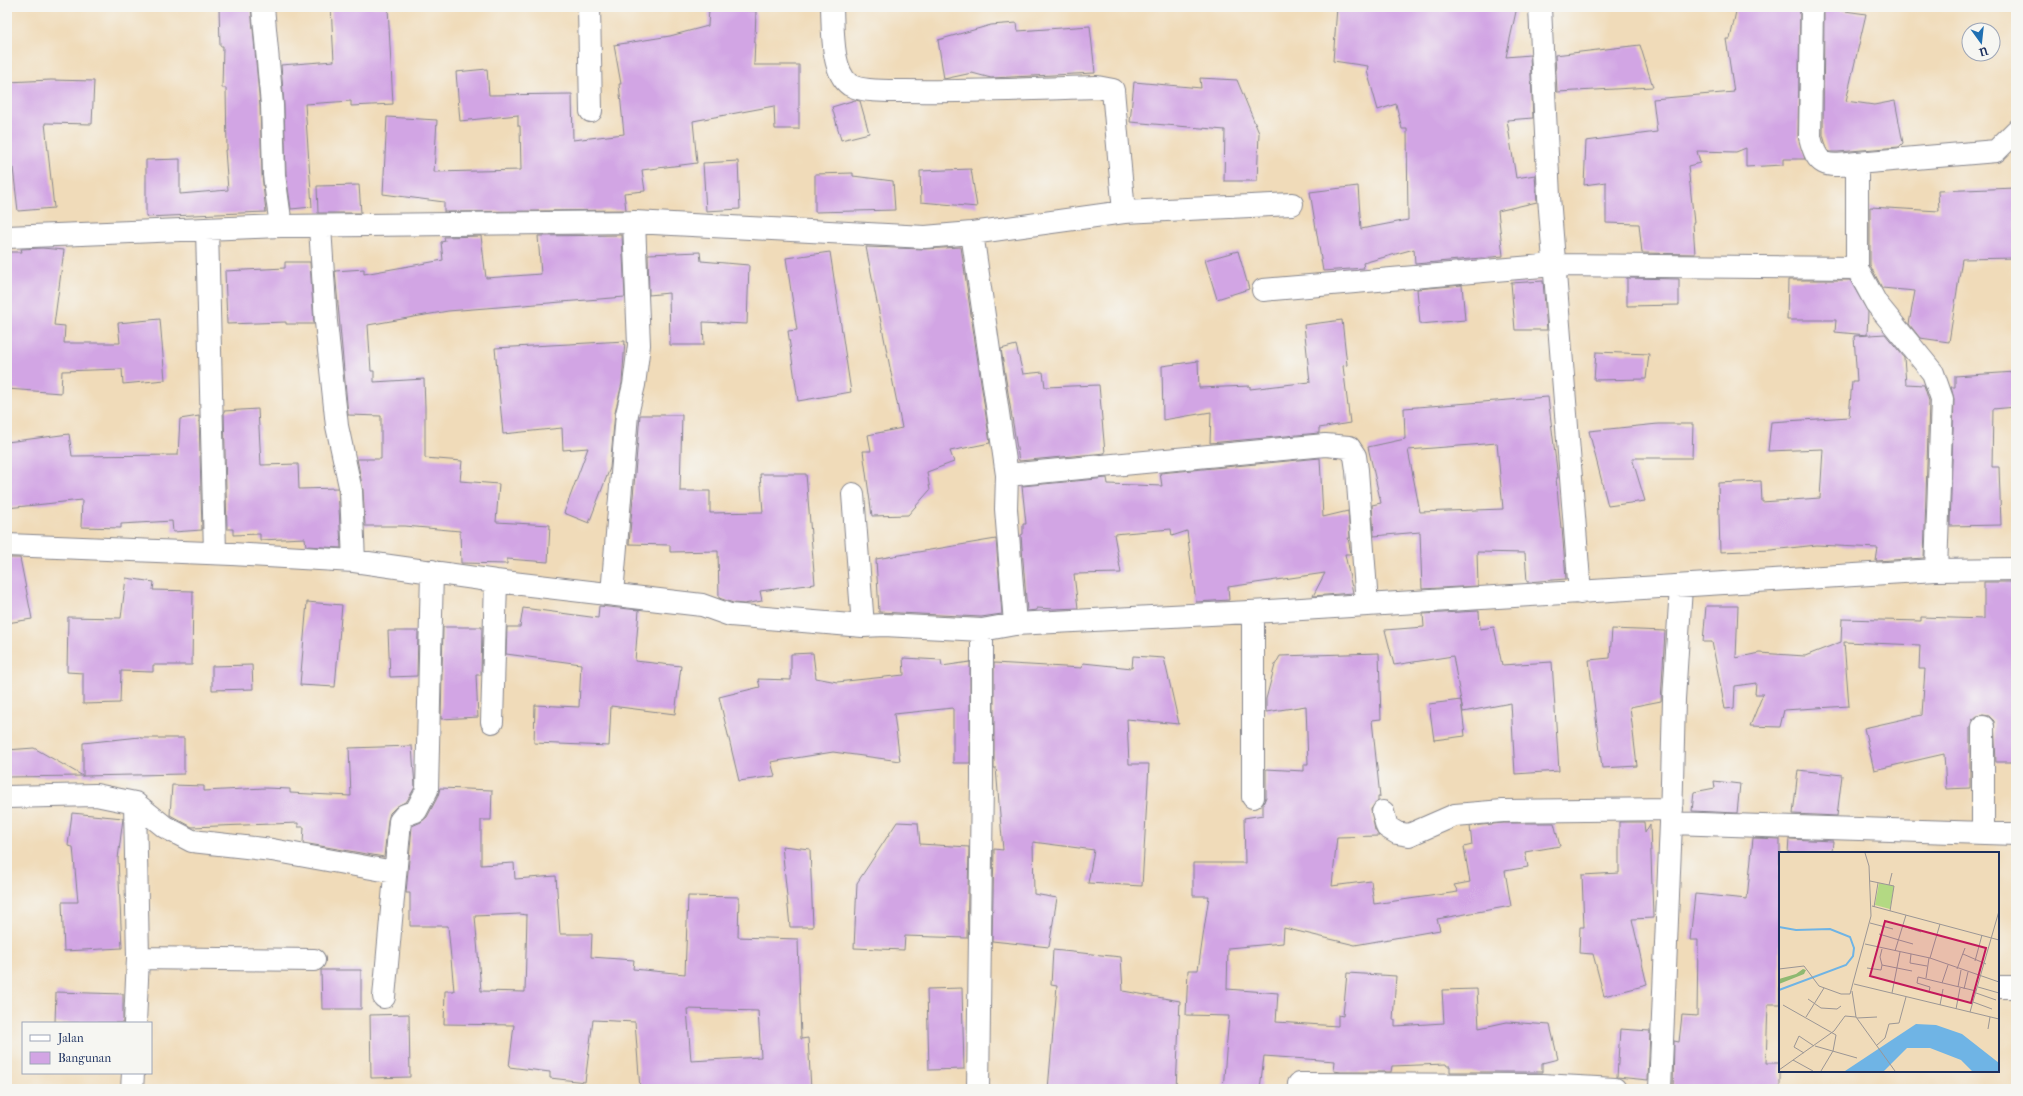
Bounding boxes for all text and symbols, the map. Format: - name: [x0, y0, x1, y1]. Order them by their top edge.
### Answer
- north arrow: [1961, 22, 2001, 62]
- text: U: [1977, 44, 1990, 59]
- inset map: [1779, 852, 1999, 1072]
- legend: [22, 1022, 152, 1074]
- text: Jalan: [57, 1031, 84, 1045]
- text: Bangunan: [58, 1051, 111, 1065]

